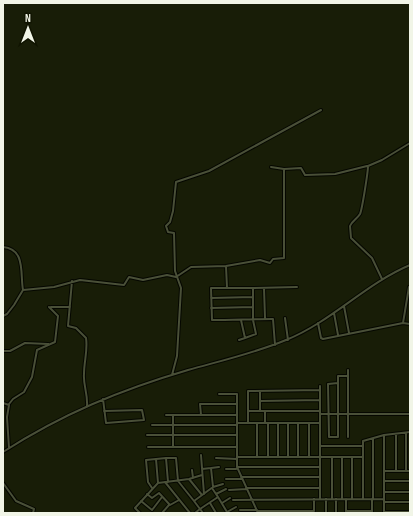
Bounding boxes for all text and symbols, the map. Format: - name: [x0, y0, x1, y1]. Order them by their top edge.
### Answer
- north arrow: [8, 8, 48, 48]
- text: N: [25, 12, 31, 25]

